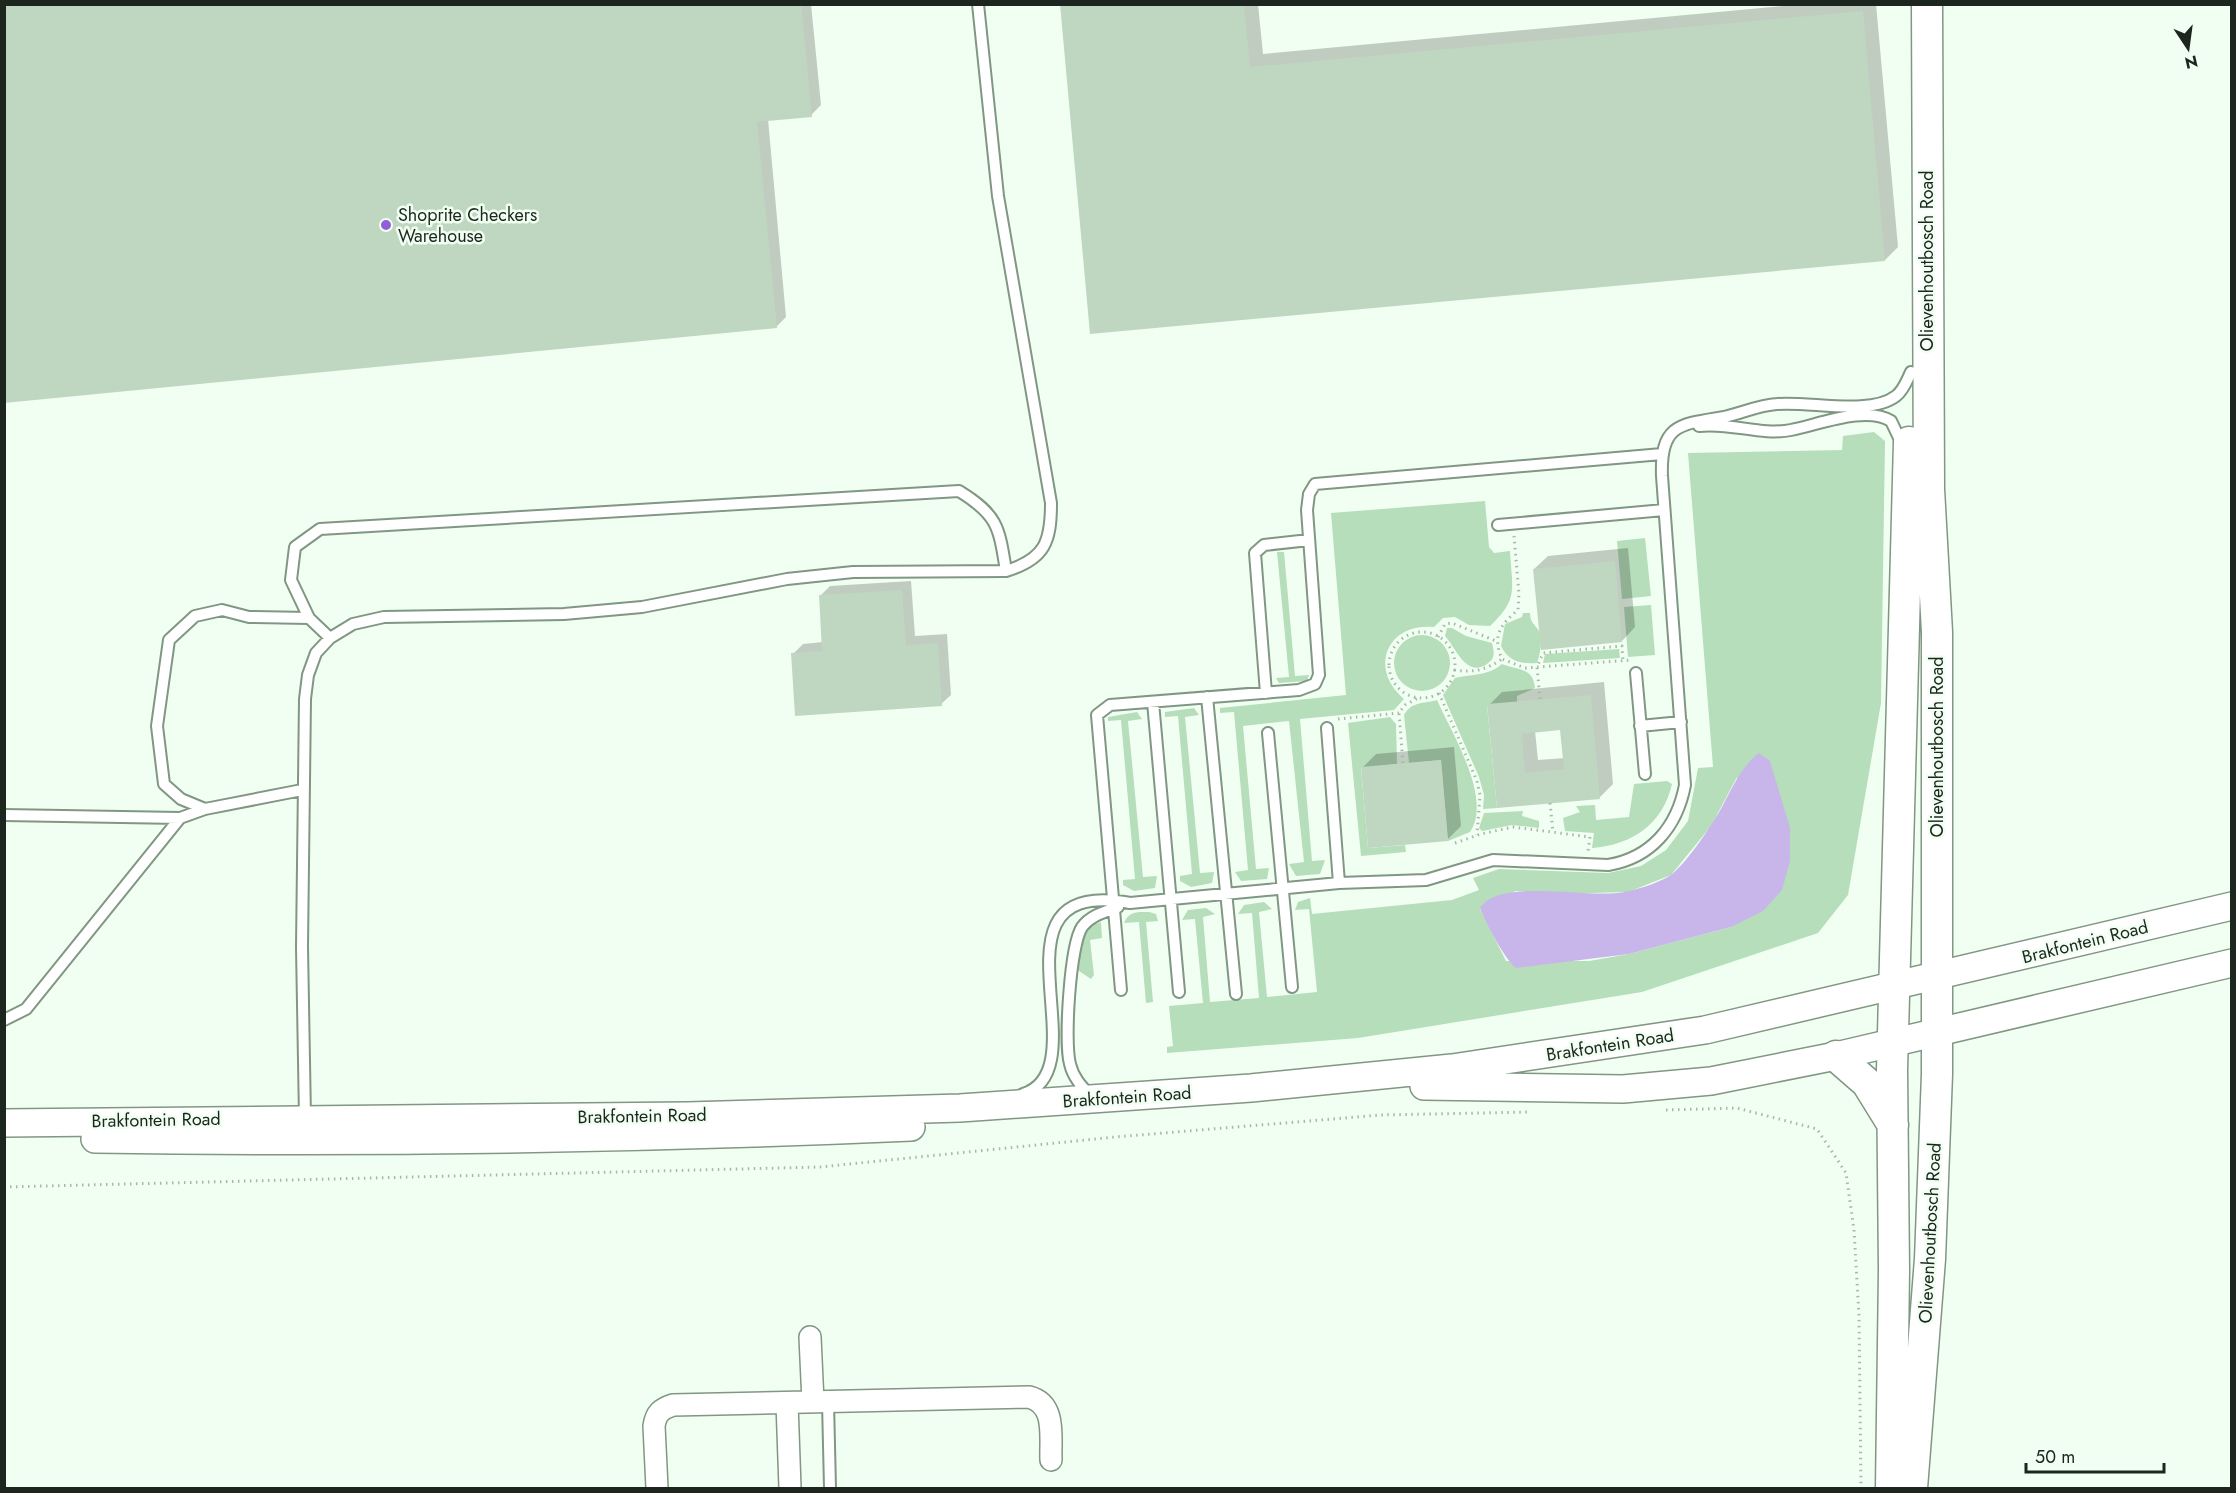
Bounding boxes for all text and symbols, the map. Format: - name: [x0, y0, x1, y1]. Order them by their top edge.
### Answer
- north arrow: [2158, 18, 2218, 78]
- text: N: [2182, 49, 2200, 75]
- street label: Olievenhoutbosch Road: [1914, 170, 1940, 352]
- place label: Shoprite Checkers Warehouse: [398, 202, 537, 249]
- marker: Shoprite Checkers Warehouse: [379, 218, 393, 232]
- street label: Olievenhoutbosch Road: [1924, 656, 1950, 838]
- street label: Brakfontein Road: [2019, 914, 2151, 970]
- street label: Brakfontein Road: [1544, 1022, 1676, 1068]
- street label: Brakfontein Road: [1062, 1080, 1192, 1114]
- street label: Brakfontein Road: [577, 1102, 707, 1130]
- street label: Brakfontein Road: [91, 1106, 221, 1134]
- street label: Olievenhoutbosch Road: [1912, 1142, 1948, 1324]
- scale bar: [2026, 1436, 2164, 1474]
- text: 50 m: [2035, 1444, 2075, 1470]

